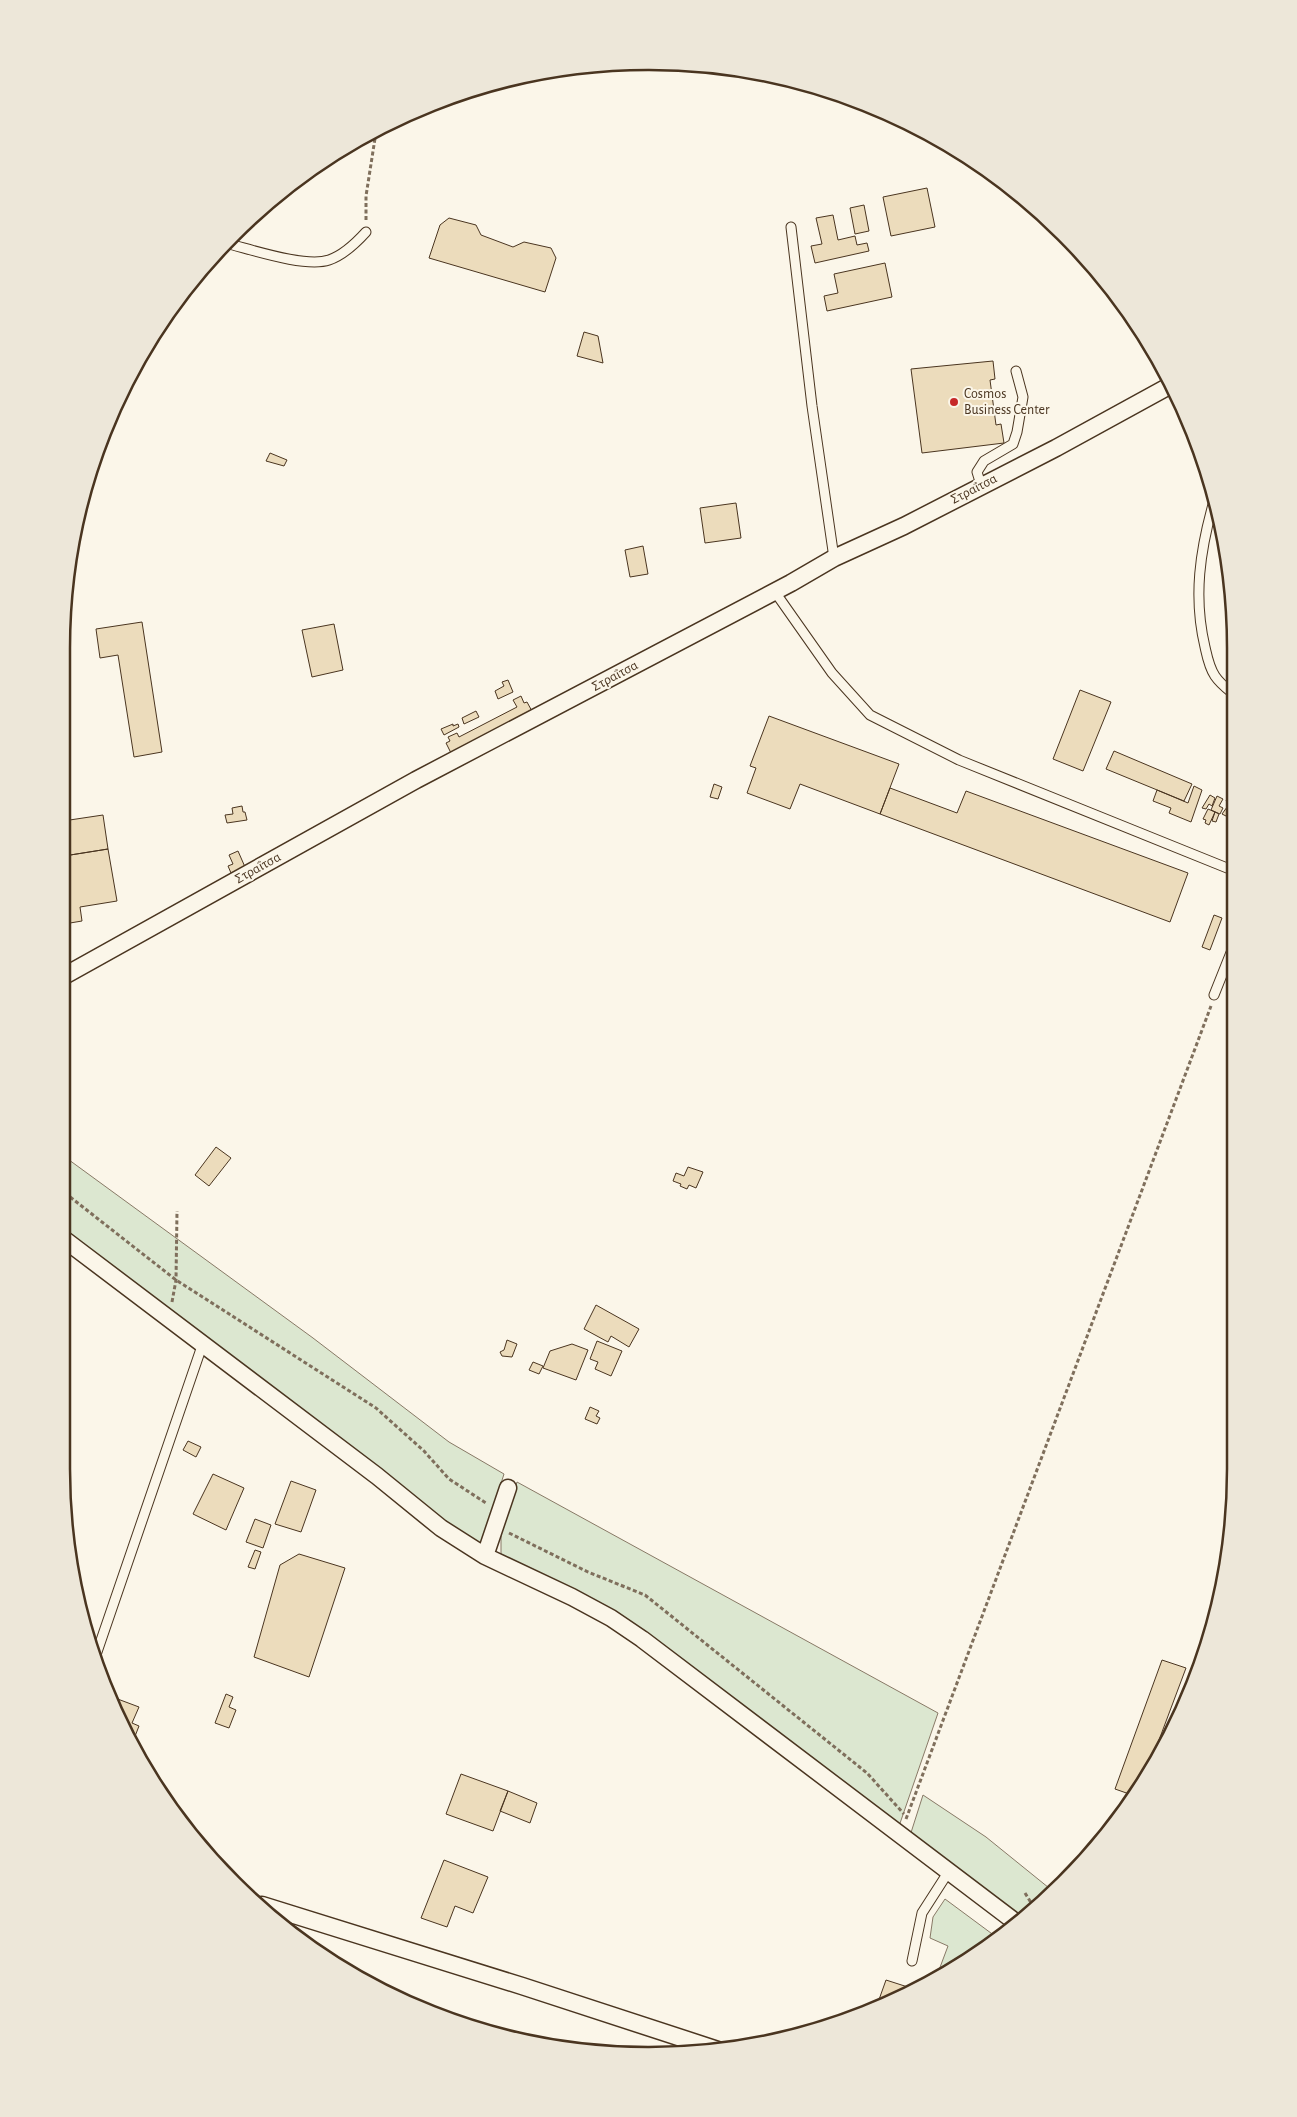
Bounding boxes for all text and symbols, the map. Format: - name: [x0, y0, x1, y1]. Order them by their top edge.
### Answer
- place label: Cosmos Business Center: [964, 387, 1050, 417]
- marker: Cosmos Business Center: [948, 396, 960, 408]
- street label: Στραΐτσα: [948, 471, 999, 507]
- street label: Στραΐτσα: [589, 657, 640, 694]
- street label: Στραΐτσα: [232, 849, 283, 886]

